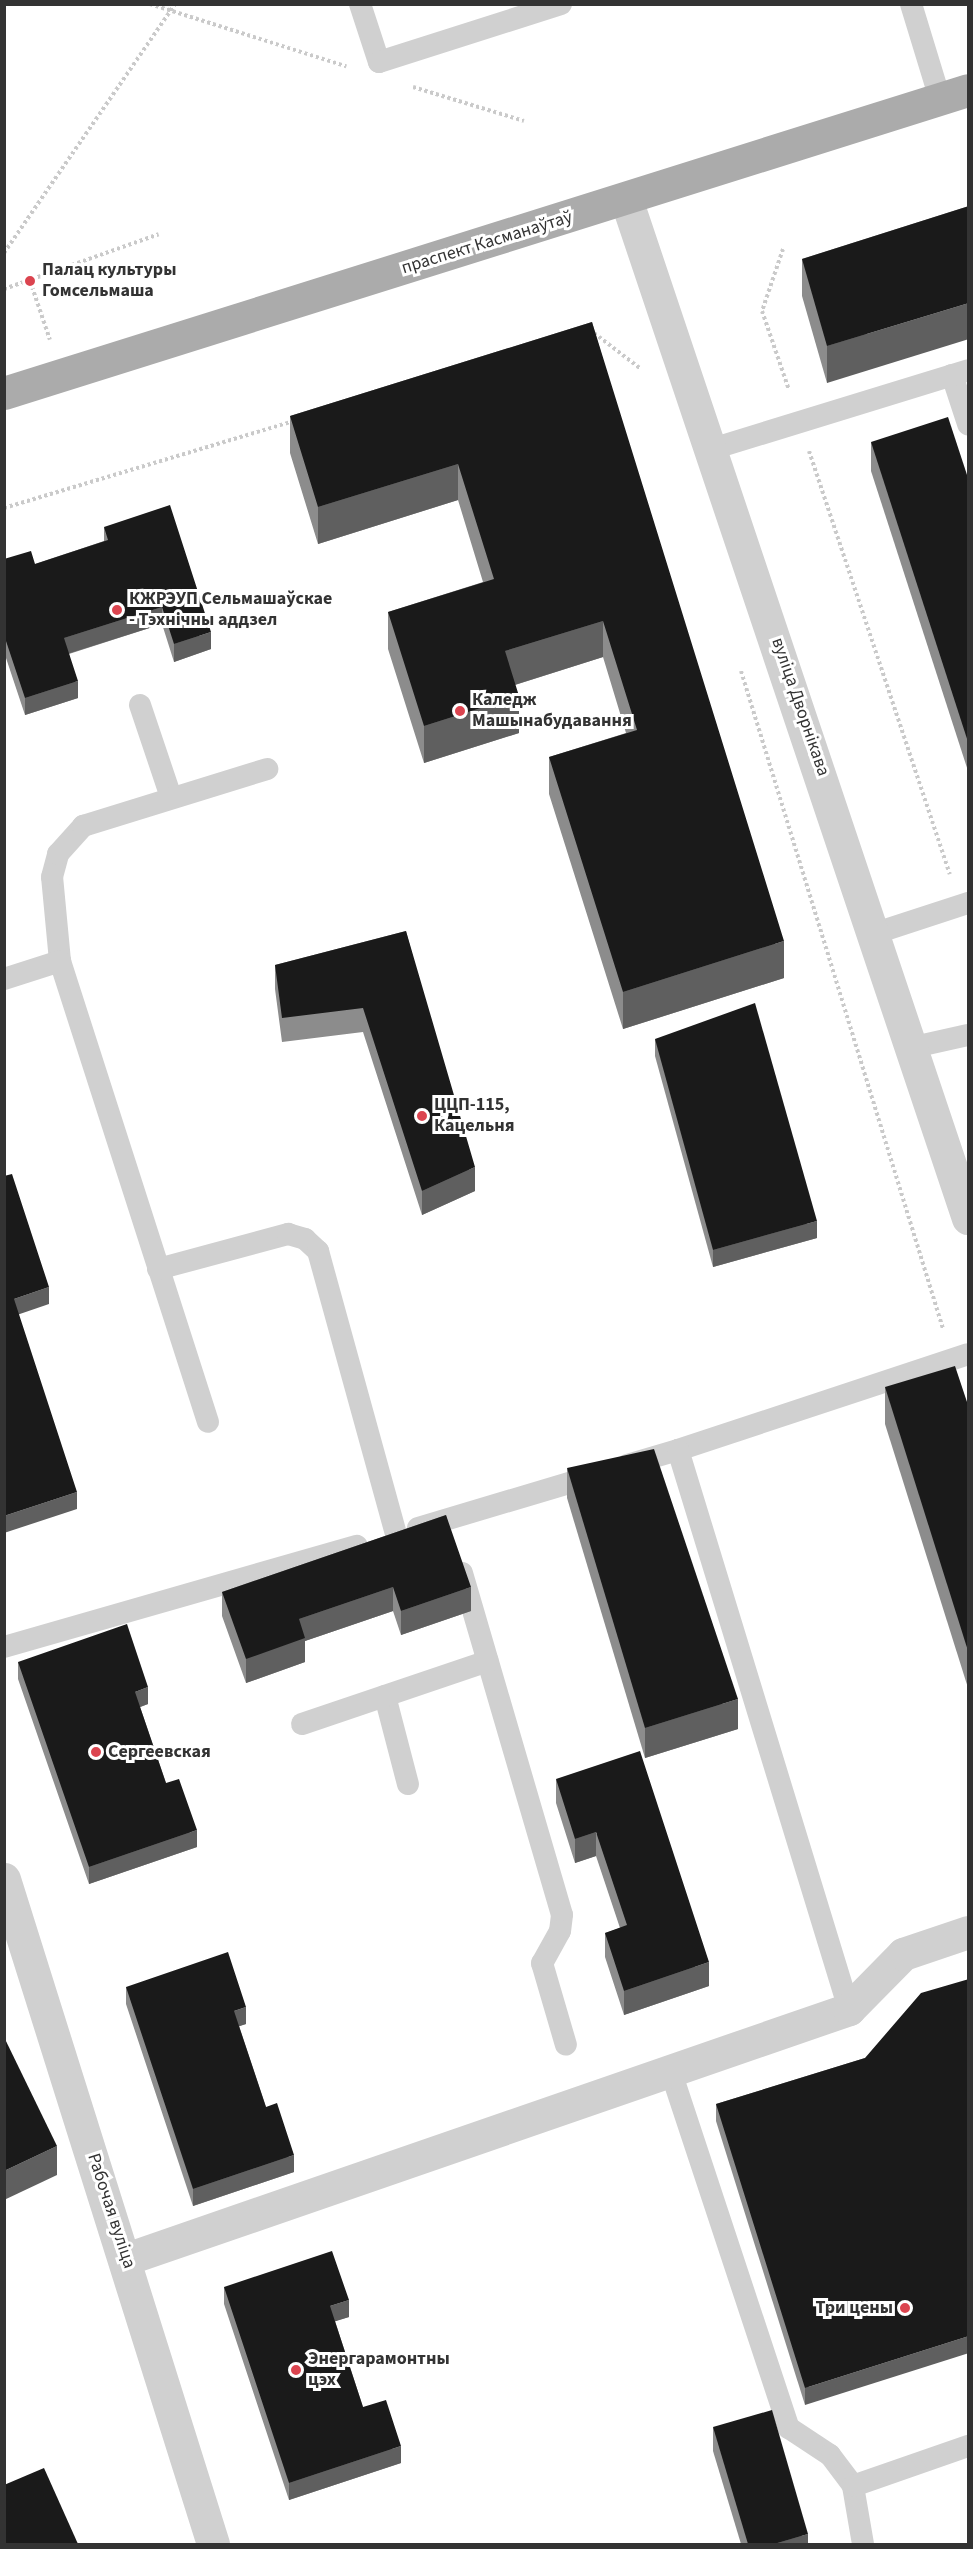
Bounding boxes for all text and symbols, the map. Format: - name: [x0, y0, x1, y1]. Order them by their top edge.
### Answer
- street label: праспект Касманаўтаў: [399, 207, 575, 279]
- place label: Палац культуры Гомсельмаша: [42, 260, 176, 302]
- marker: Палац культуры Гомсельмаша: [23, 274, 37, 288]
- place label: КЖРЭУП Сельмашаўскае - Тэхнічны аддзел: [129, 589, 332, 632]
- marker: КЖРЭУП Сельмашаўскае - Тэхнічны аддзел: [110, 603, 124, 617]
- street label: вуліца Дворнікава: [766, 635, 834, 779]
- place label: Каледж Машынабудавання: [472, 690, 632, 732]
- marker: Каледж Машынабудавання: [453, 704, 467, 718]
- place label: ЦЦП-115, Кацельня: [434, 1095, 514, 1138]
- marker: ЦЦП-115, Кацельня: [415, 1109, 429, 1123]
- place label: Сергеевская: [108, 1741, 211, 1763]
- marker: Сергеевская: [89, 1745, 103, 1759]
- street label: Рабочая вуліца: [82, 2151, 140, 2271]
- place label: Три цены: [816, 2297, 893, 2319]
- marker: Три цены: [898, 2301, 912, 2315]
- place label: Энергарамонтны цэх: [308, 2349, 450, 2392]
- marker: Энергарамонтны цэх: [289, 2363, 303, 2377]

